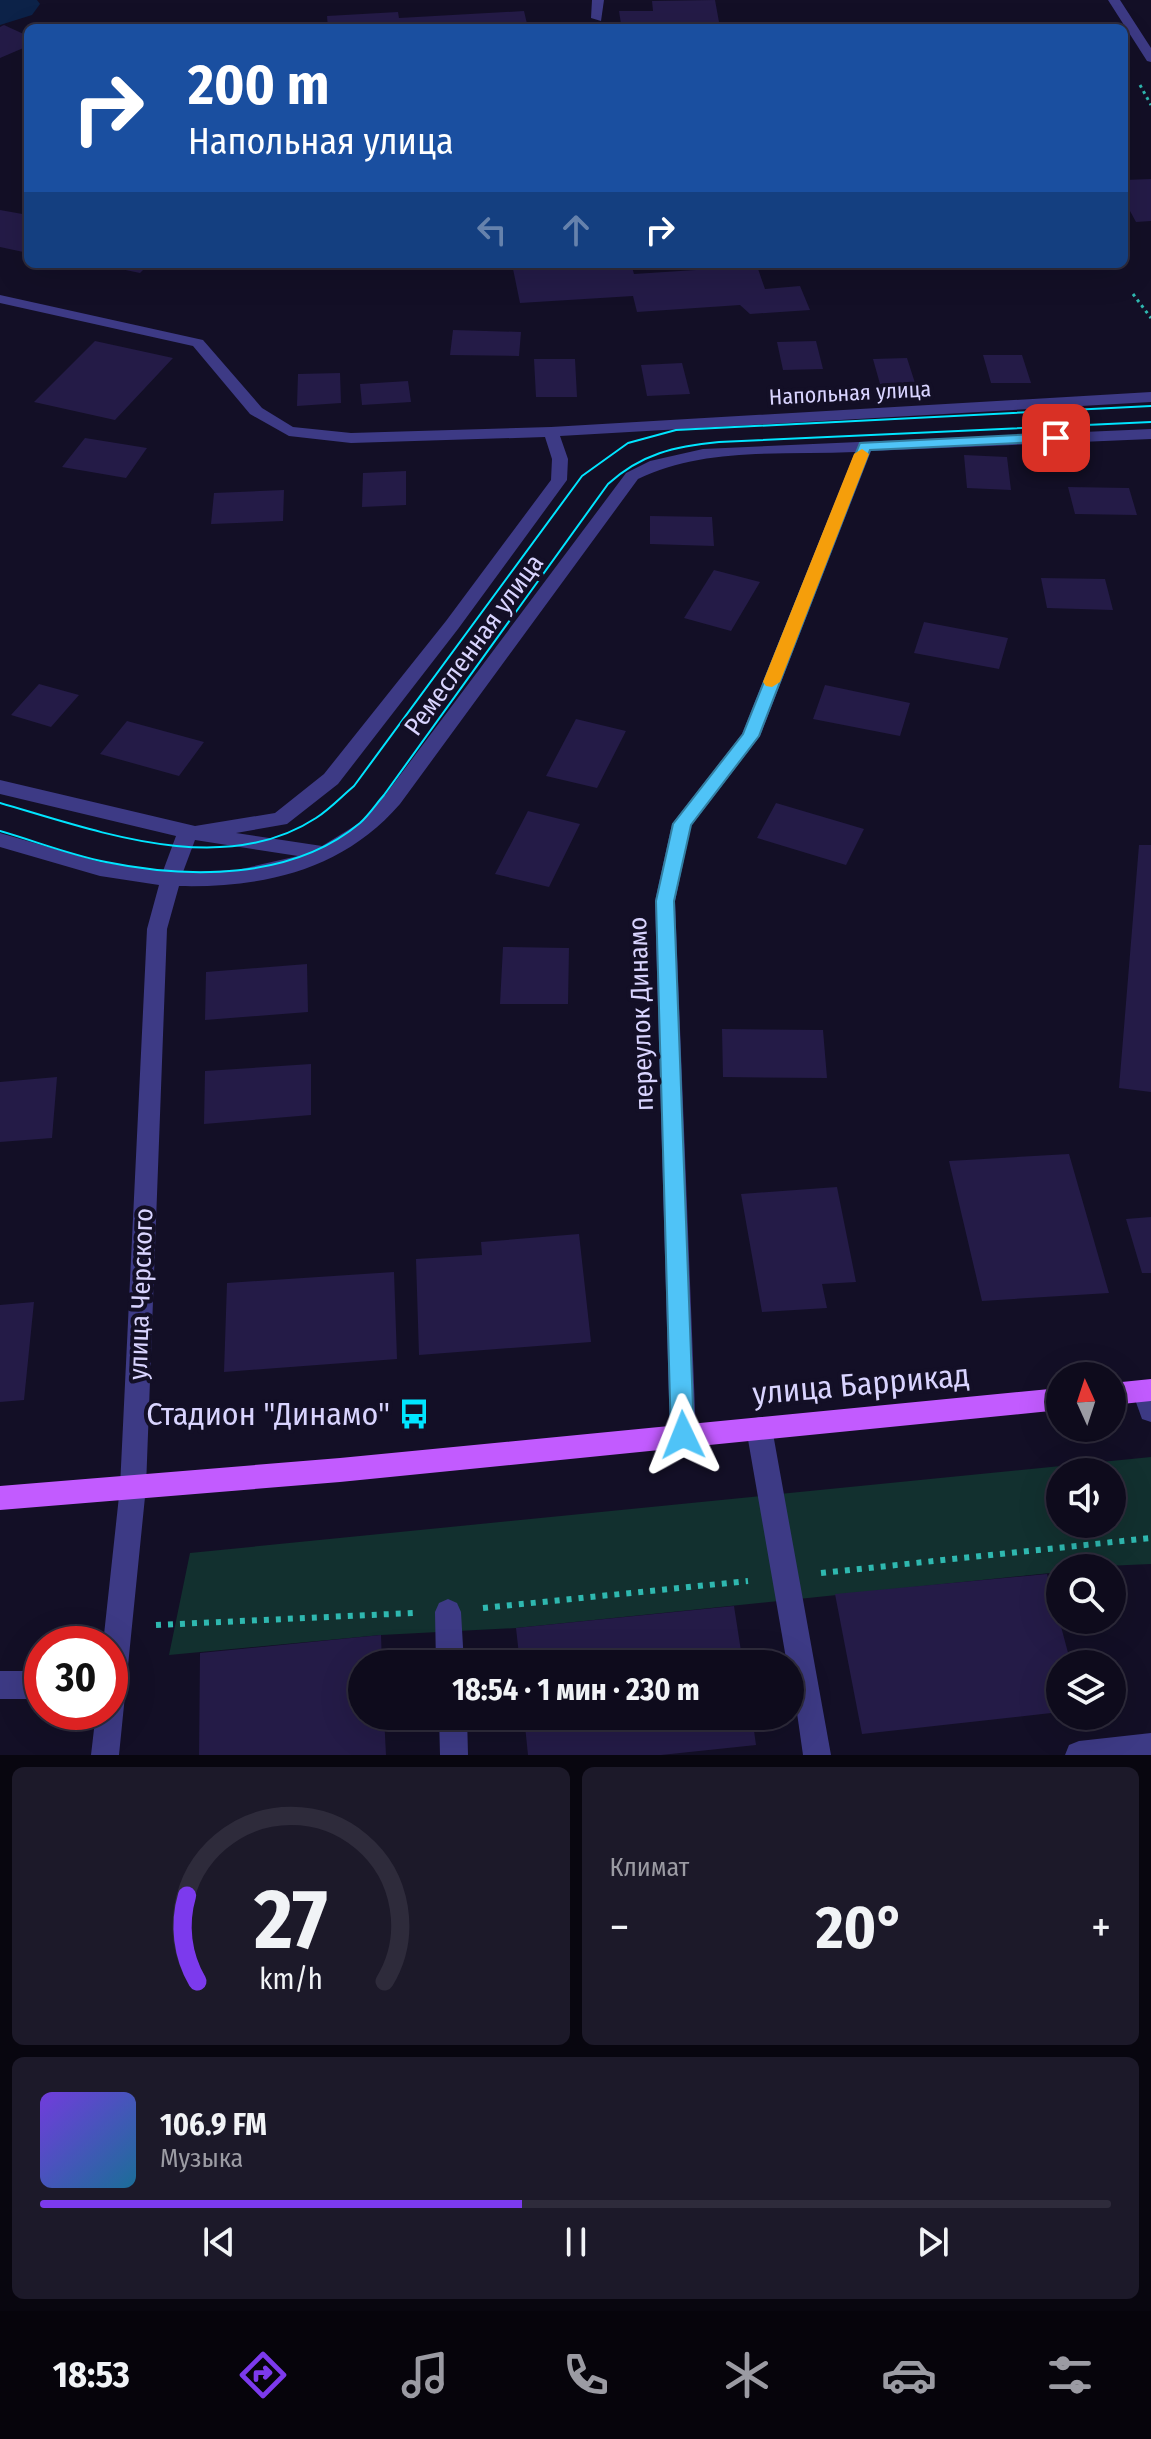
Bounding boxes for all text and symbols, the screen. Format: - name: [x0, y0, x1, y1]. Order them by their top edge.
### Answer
- text: 200 m: [188, 52, 329, 119]
- icon: right: [56, 56, 160, 160]
- text: Напольная улица: [188, 120, 454, 164]
- icon: left: [470, 208, 514, 252]
- icon: ahead: [554, 208, 598, 252]
- icon: right: [638, 208, 682, 252]
- street label: Напольная улица: [768, 375, 932, 411]
- pin: [1022, 404, 1090, 472]
- icon: arrive: [1034, 416, 1078, 460]
- street label: Ремесленная улица: [398, 548, 550, 742]
- street label: переулок Динамо: [622, 916, 660, 1112]
- street label: улица Черского: [123, 1207, 159, 1381]
- street label: улица Баррикад: [751, 1356, 971, 1412]
- north arrow: [1046, 1362, 1126, 1442]
- map controls: [1046, 1362, 1126, 1730]
- position arrow: [641, 1393, 725, 1477]
- place label: Стадион "Динамо": [146, 1395, 390, 1433]
- bus stop icon: Стадион "Динамо": [397, 1397, 431, 1431]
- button: sound: [1046, 1458, 1126, 1538]
- button: search: [1046, 1554, 1126, 1634]
- speed limit sign: 30: [24, 1626, 128, 1730]
- button: layers: [1046, 1650, 1126, 1730]
- text: 18:54 · 1 мин · 230 m: [452, 1672, 700, 1708]
- text: Климат: [610, 1852, 689, 1883]
- text: 27: [253, 1870, 328, 1970]
- text: 20°: [816, 1892, 904, 1964]
- text: −: [610, 1901, 629, 1954]
- text: +: [1091, 1901, 1111, 1954]
- text: km/h: [259, 1962, 323, 1997]
- text: 106.9 FM: [160, 2107, 267, 2143]
- text: Музыка: [160, 2143, 243, 2174]
- icon: previous: [197, 2220, 241, 2264]
- icon: pause: [554, 2220, 598, 2264]
- icon: next: [911, 2220, 955, 2264]
- icon: directions: [235, 2347, 291, 2403]
- icon: music: [397, 2347, 453, 2403]
- icon: phone: [558, 2347, 614, 2403]
- icon: climate: [719, 2347, 775, 2403]
- icon: car: [881, 2347, 937, 2403]
- icon: filters: [1042, 2347, 1098, 2403]
- text: 18:53: [53, 2353, 130, 2397]

